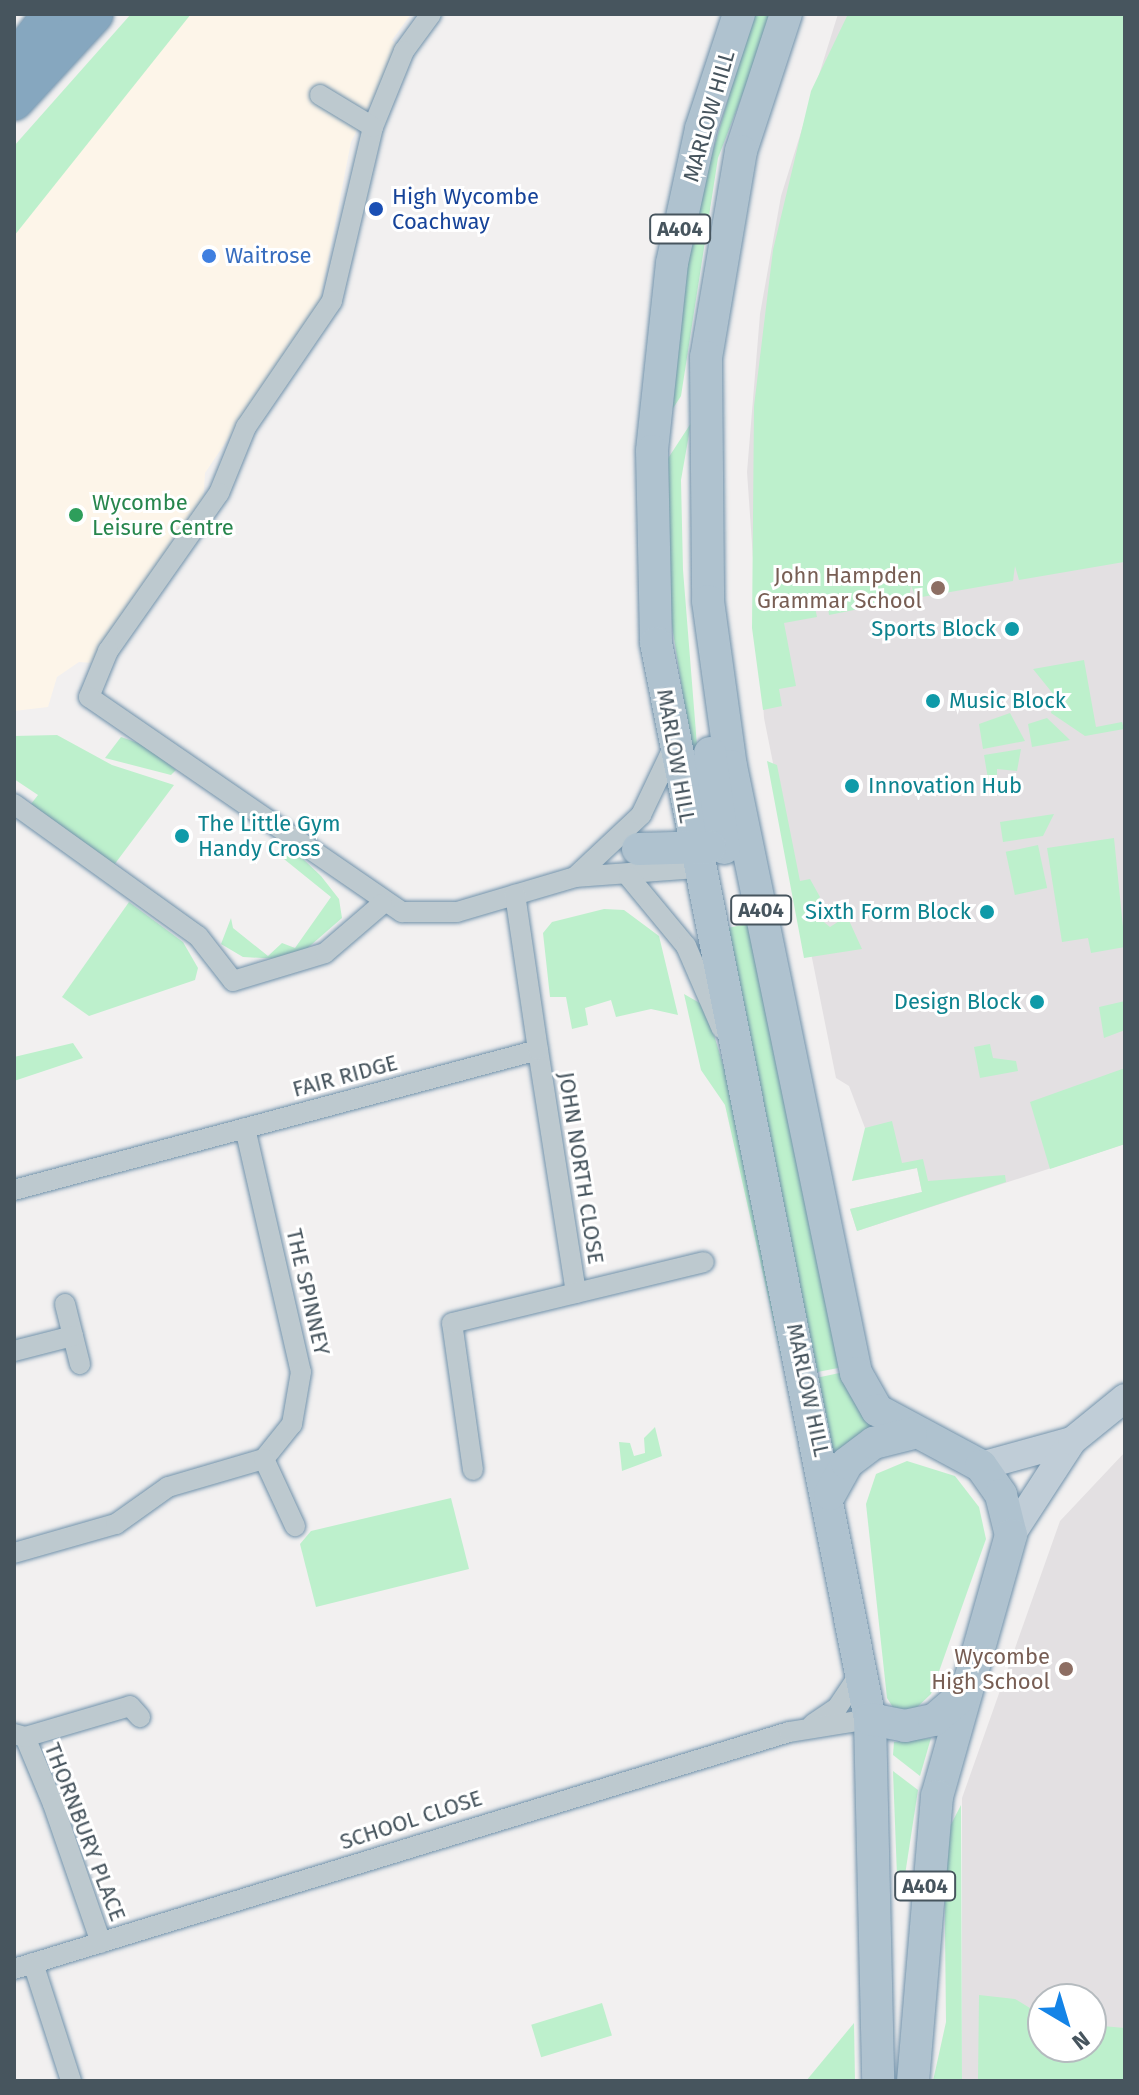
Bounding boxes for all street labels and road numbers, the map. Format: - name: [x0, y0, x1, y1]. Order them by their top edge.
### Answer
- street label: MARLOW HILL: [678, 47, 740, 185]
- road number: A404: [648, 213, 712, 245]
- street label: MARLOW HILL: [651, 687, 701, 825]
- road number: A404: [729, 894, 793, 926]
- street label: FAIR RIDGE: [290, 1049, 400, 1103]
- street label: JOHN NORTH CLOSE: [553, 1070, 609, 1266]
- street label: THE SPINNEY: [281, 1226, 335, 1358]
- street label: MARLOW HILL: [781, 1321, 835, 1459]
- street label: THORNBURY PLACE: [39, 1739, 131, 1925]
- street label: SCHOOL CLOSE: [337, 1785, 485, 1855]
- road number: A404: [893, 1870, 957, 1902]

